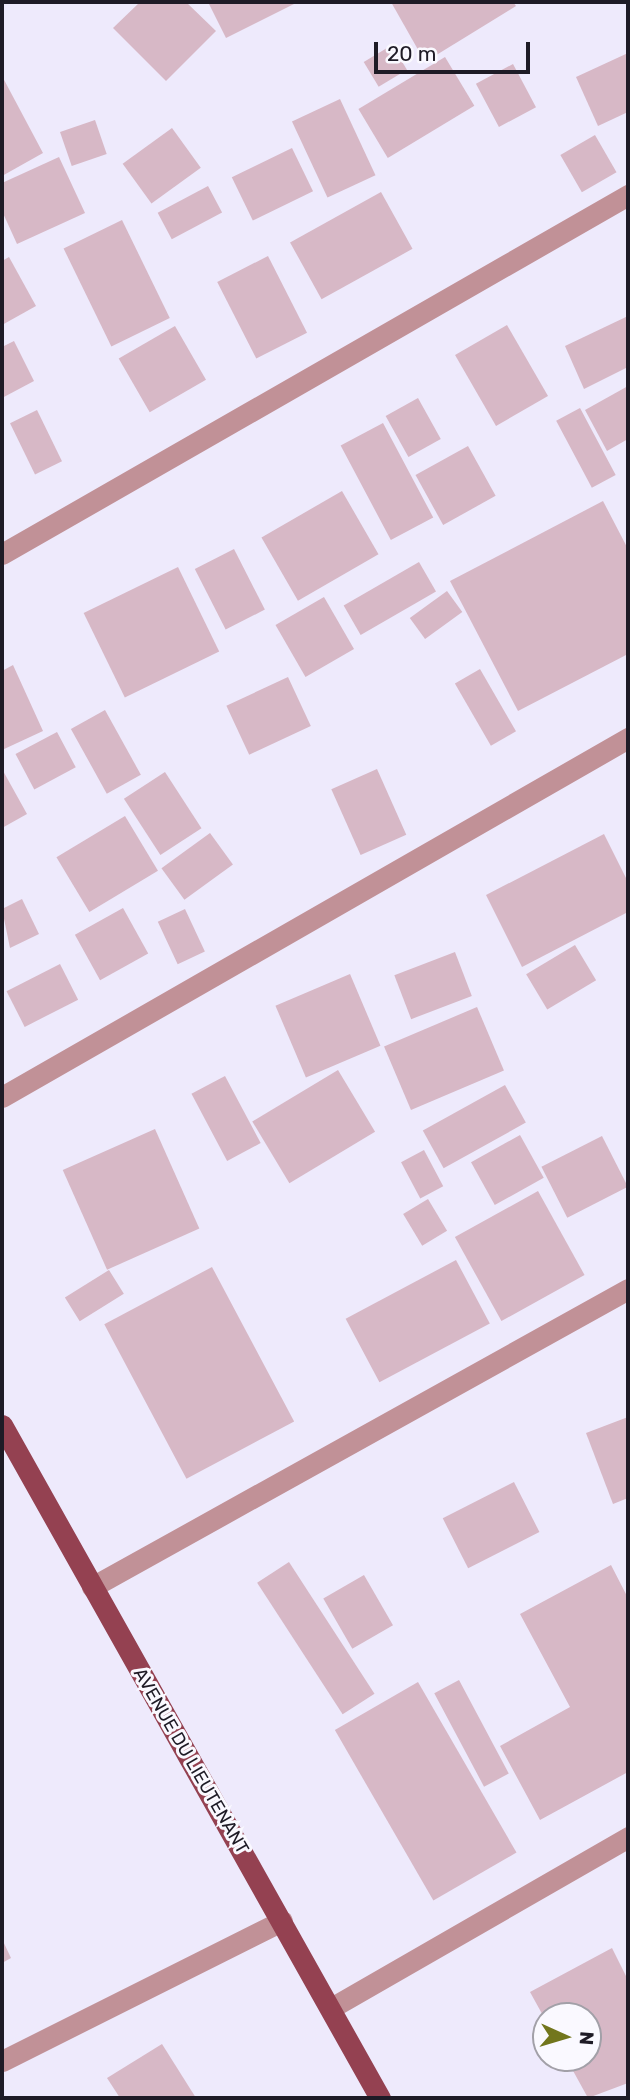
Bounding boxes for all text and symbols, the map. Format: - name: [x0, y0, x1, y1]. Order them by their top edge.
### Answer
- scale bar: [378, 28, 534, 72]
- text: 20 m: [387, 41, 436, 66]
- street label: AVENUE DU LIEUTENANT: [129, 1664, 253, 1858]
- north arrow: [532, 2002, 602, 2072]
- text: N: [575, 2031, 598, 2046]

